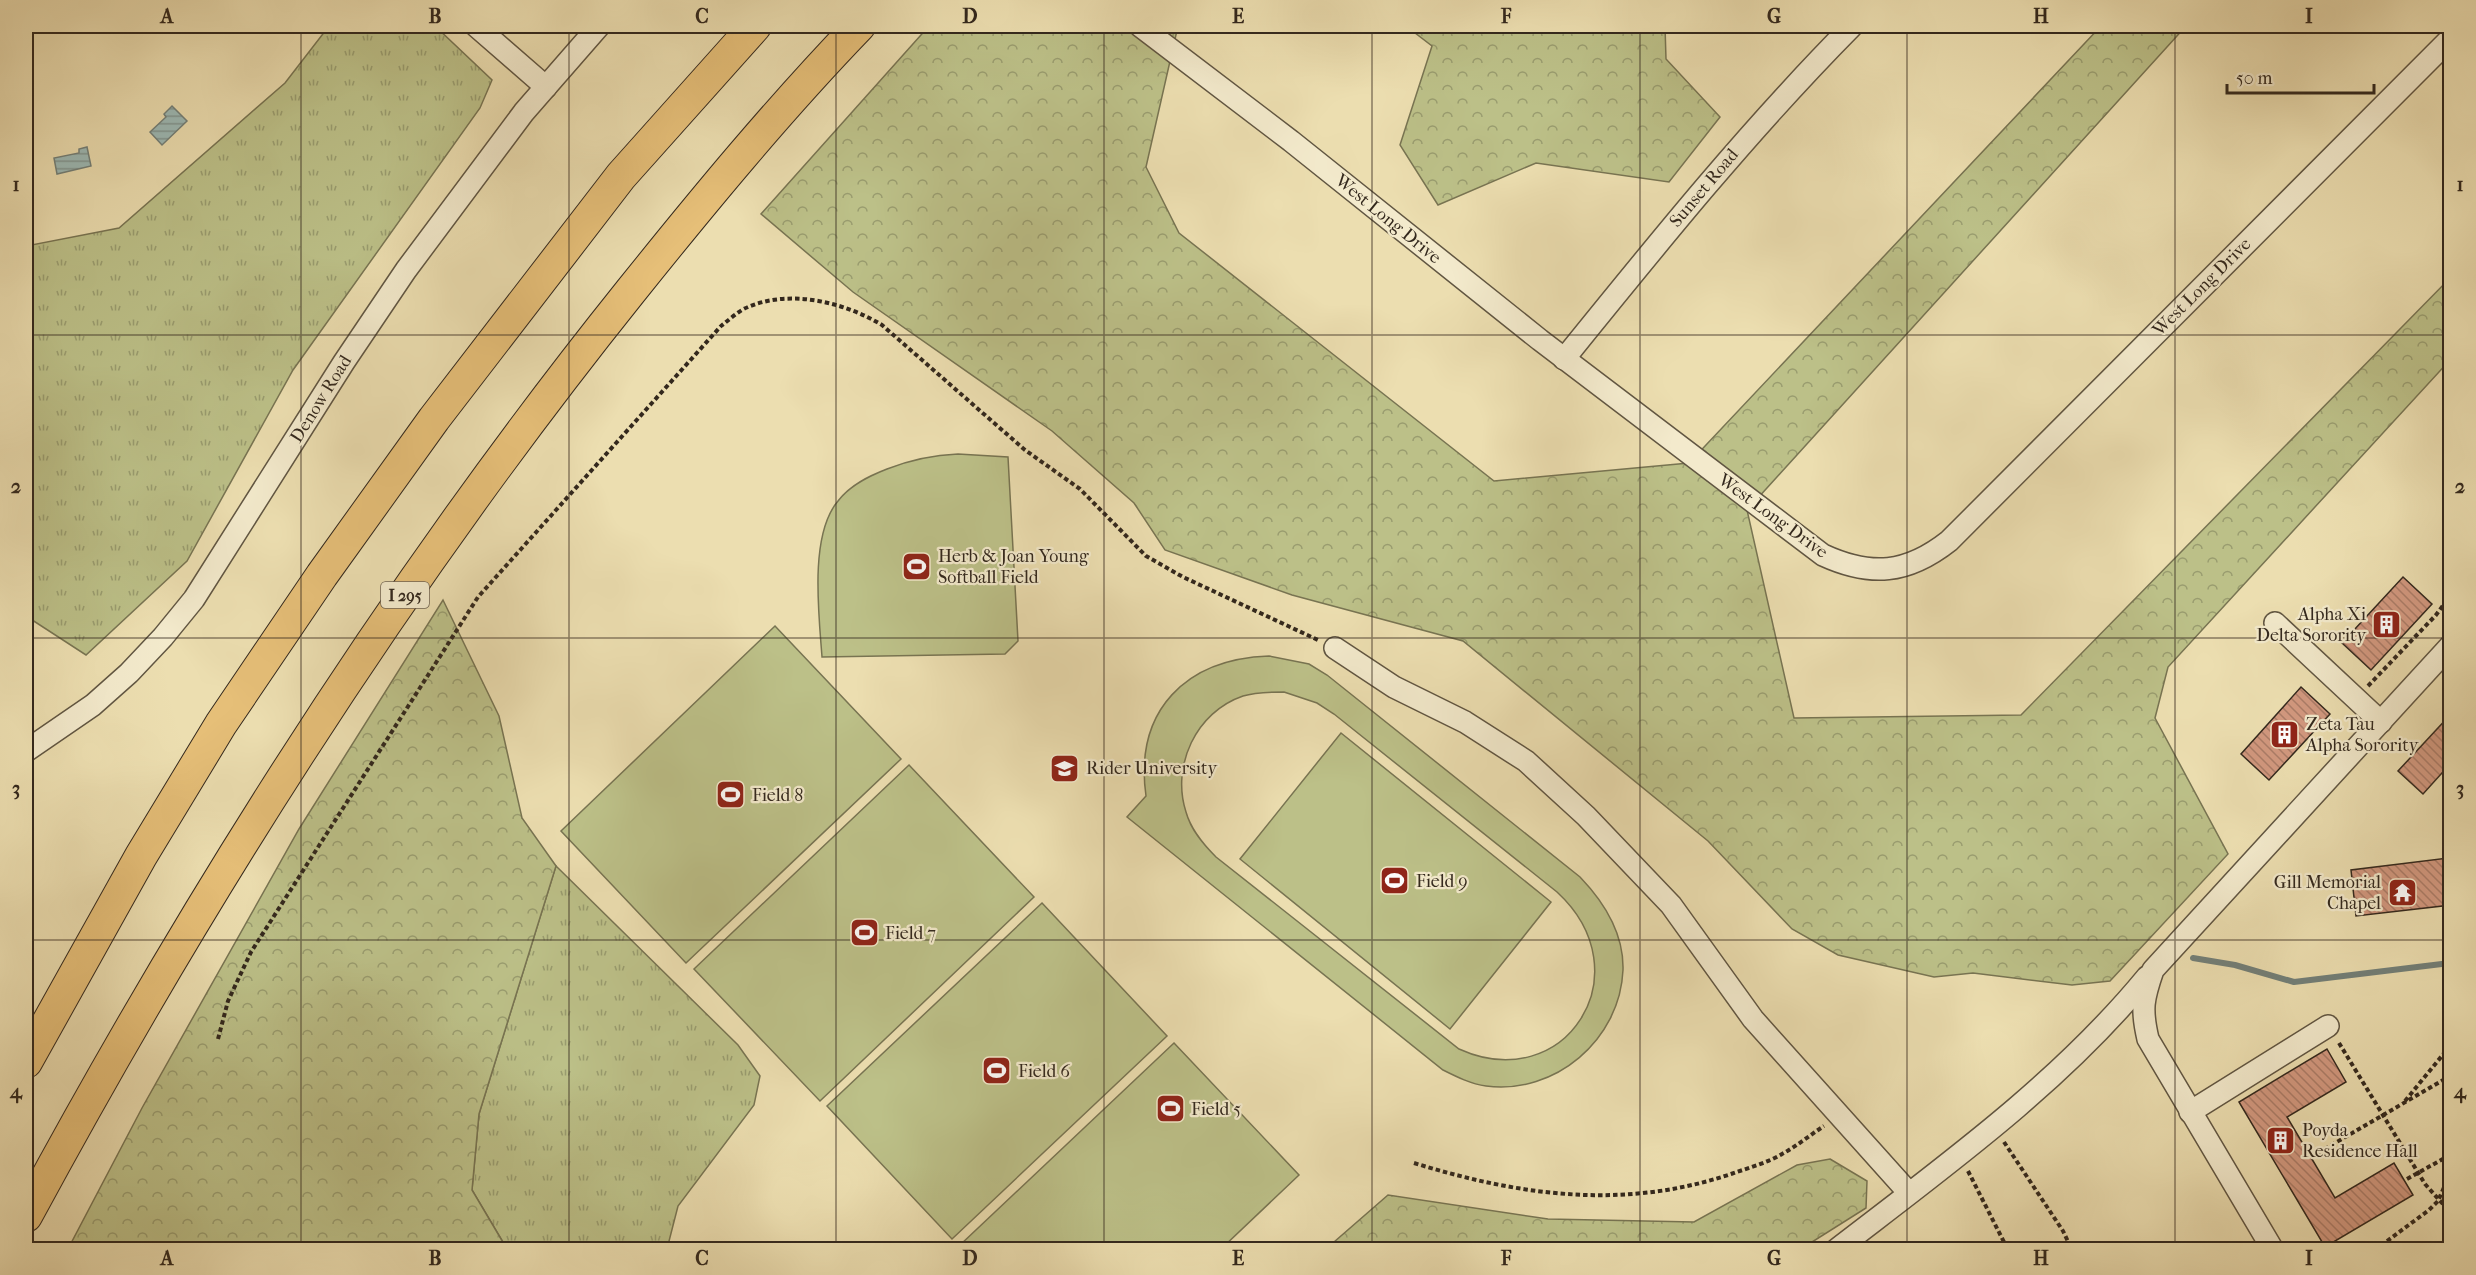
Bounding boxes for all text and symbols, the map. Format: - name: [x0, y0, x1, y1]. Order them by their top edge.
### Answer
- text: A: [159, 5, 175, 28]
- text: B: [428, 5, 442, 28]
- text: C: [695, 5, 709, 28]
- text: D: [962, 5, 978, 28]
- text: E: [1232, 5, 1244, 28]
- text: F: [1500, 5, 1512, 28]
- text: G: [1767, 5, 1781, 28]
- text: H: [2033, 5, 2049, 28]
- text: I: [2305, 5, 2313, 28]
- scale bar: [2227, 57, 2374, 95]
- text: 50 m: [2236, 68, 2273, 89]
- street label: Sunset Road: [1665, 144, 1743, 231]
- street label: West Long Drive: [1330, 169, 1445, 268]
- text: 1: [12, 173, 20, 196]
- text: 1: [2456, 173, 2464, 196]
- street label: West Long Drive: [2148, 233, 2256, 341]
- street label: Denow Road: [286, 351, 356, 447]
- street label: West Long Drive: [1713, 469, 1832, 563]
- text: 2: [11, 475, 21, 498]
- text: 2: [2455, 475, 2465, 498]
- place label: Herb & Joan Young Softball Field: [938, 546, 1089, 588]
- sports icon: Herb & Joan Young Softball Field: [901, 550, 933, 582]
- road number: I 295: [381, 582, 429, 608]
- place label: Alpha Xi Delta Sorority: [2256, 604, 2367, 646]
- building icon: Alpha Xi Delta Sorority: [2371, 608, 2403, 640]
- place label: Zeta Tau Alpha Sorority: [2305, 714, 2420, 756]
- building icon: Zeta Tau Alpha Sorority: [2269, 718, 2301, 750]
- school or university icon: Rider University: [1049, 752, 1081, 784]
- place label: Rider University: [1086, 758, 1218, 779]
- text: 3: [12, 777, 20, 800]
- text: 3: [2456, 777, 2464, 800]
- sports icon: Field 8: [715, 779, 747, 811]
- place label: Field 8: [752, 785, 803, 806]
- sports icon: Field 9: [1379, 865, 1411, 897]
- place label: Field 9: [1416, 871, 1468, 892]
- place label: Gill Memorial Chapel: [2274, 872, 2381, 914]
- temple icon: Gill Memorial Chapel: [2386, 876, 2418, 908]
- sports icon: Field 7: [848, 917, 880, 949]
- place label: Field 7: [885, 923, 936, 944]
- sports icon: Field 6: [981, 1055, 1013, 1087]
- place label: Field 6: [1018, 1061, 1070, 1082]
- text: 4: [9, 1080, 23, 1104]
- text: 4: [2453, 1080, 2467, 1104]
- sports icon: Field 5: [1154, 1093, 1186, 1125]
- place label: Field 5: [1191, 1099, 1241, 1120]
- place label: Poyda Residence Hall: [2302, 1120, 2418, 1162]
- building icon: Poyda Residence Hall: [2265, 1124, 2297, 1156]
- text: A: [159, 1247, 175, 1270]
- text: B: [428, 1247, 442, 1270]
- text: C: [695, 1247, 709, 1270]
- text: D: [962, 1247, 978, 1270]
- text: E: [1232, 1247, 1244, 1270]
- text: F: [1500, 1247, 1512, 1270]
- text: G: [1767, 1247, 1781, 1270]
- text: H: [2033, 1247, 2049, 1270]
- text: I: [2305, 1247, 2313, 1270]

